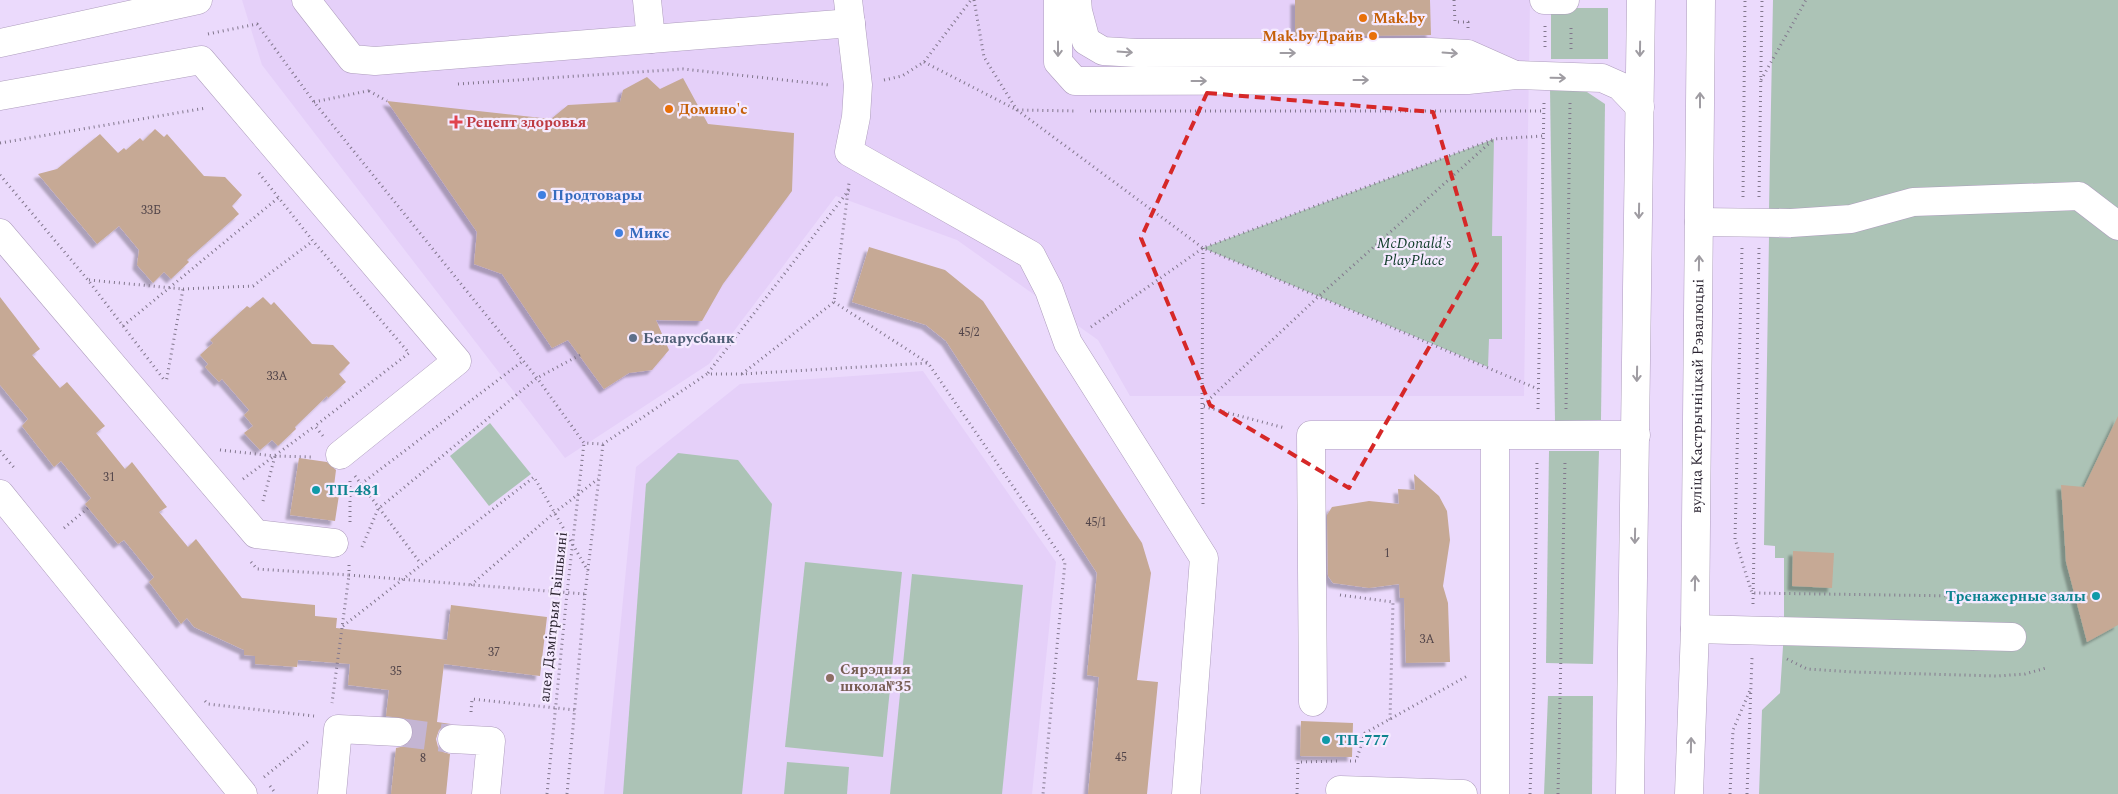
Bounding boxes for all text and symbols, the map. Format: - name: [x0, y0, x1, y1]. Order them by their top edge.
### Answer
- place label: Mak.by: [1373, 7, 1425, 30]
- marker: Mak.by: [1357, 12, 1369, 24]
- place label: Маk.by Драйв: [1262, 25, 1363, 48]
- marker: Маk.by Драйв: [1367, 30, 1379, 42]
- one-way arrow: [1053, 40, 1063, 56]
- one-way arrow: [1635, 40, 1645, 56]
- one-way arrow: [1117, 48, 1133, 57]
- one-way arrow: [1279, 48, 1295, 57]
- one-way arrow: [1442, 49, 1458, 58]
- one-way arrow: [1550, 73, 1566, 82]
- one-way arrow: [1352, 75, 1369, 85]
- one-way arrow: [1190, 76, 1206, 86]
- one-way arrow: [1695, 93, 1705, 109]
- place label: Домино'c: [679, 98, 748, 121]
- marker: Домино'c: [663, 103, 675, 115]
- place label: Рецепт здоровья: [466, 111, 586, 134]
- marker: Рецепт здоровья: [450, 116, 462, 128]
- place label: Продтовары: [552, 184, 643, 207]
- marker: Продтовары: [536, 189, 548, 201]
- house number: 33Б: [141, 201, 161, 220]
- one-way arrow: [1634, 202, 1644, 219]
- place label: Микс: [629, 222, 670, 245]
- marker: Микс: [613, 227, 625, 239]
- park label: McDonald's PlayPlace: [1377, 232, 1452, 272]
- one-way arrow: [1694, 255, 1704, 272]
- street label: вуліца Кастрычніцкай Рэвалюцыі: [1685, 279, 1710, 514]
- house number: 45/2: [958, 323, 980, 342]
- place label: Беларусбанк: [643, 327, 735, 350]
- marker: Беларусбанк: [627, 332, 639, 344]
- one-way arrow: [1632, 365, 1642, 381]
- house number: 33А: [266, 367, 288, 386]
- house number: 31: [103, 468, 115, 487]
- place label: ТП-481: [326, 479, 379, 502]
- marker: ТП-481: [310, 484, 322, 496]
- house number: 45/1: [1085, 513, 1107, 532]
- one-way arrow: [1630, 528, 1640, 544]
- street label: алея Дзмітрыя Гвішыяні: [533, 531, 574, 703]
- house number: 1: [1384, 544, 1390, 563]
- one-way arrow: [1690, 575, 1700, 592]
- place label: Тренажерные залы: [1945, 585, 2086, 608]
- marker: Тренажерные залы: [2090, 590, 2102, 602]
- house number: 3А: [1419, 630, 1435, 649]
- house number: 37: [488, 643, 500, 662]
- place label: Сярэдняя школа№35: [840, 658, 912, 698]
- house number: 35: [390, 662, 402, 681]
- marker: Сярэдняя школа№35: [824, 672, 836, 684]
- place label: ТП-777: [1336, 729, 1389, 752]
- marker: ТП-777: [1320, 734, 1332, 746]
- one-way arrow: [1686, 738, 1695, 754]
- house number: 45: [1115, 748, 1127, 767]
- house number: 8: [420, 749, 426, 768]

